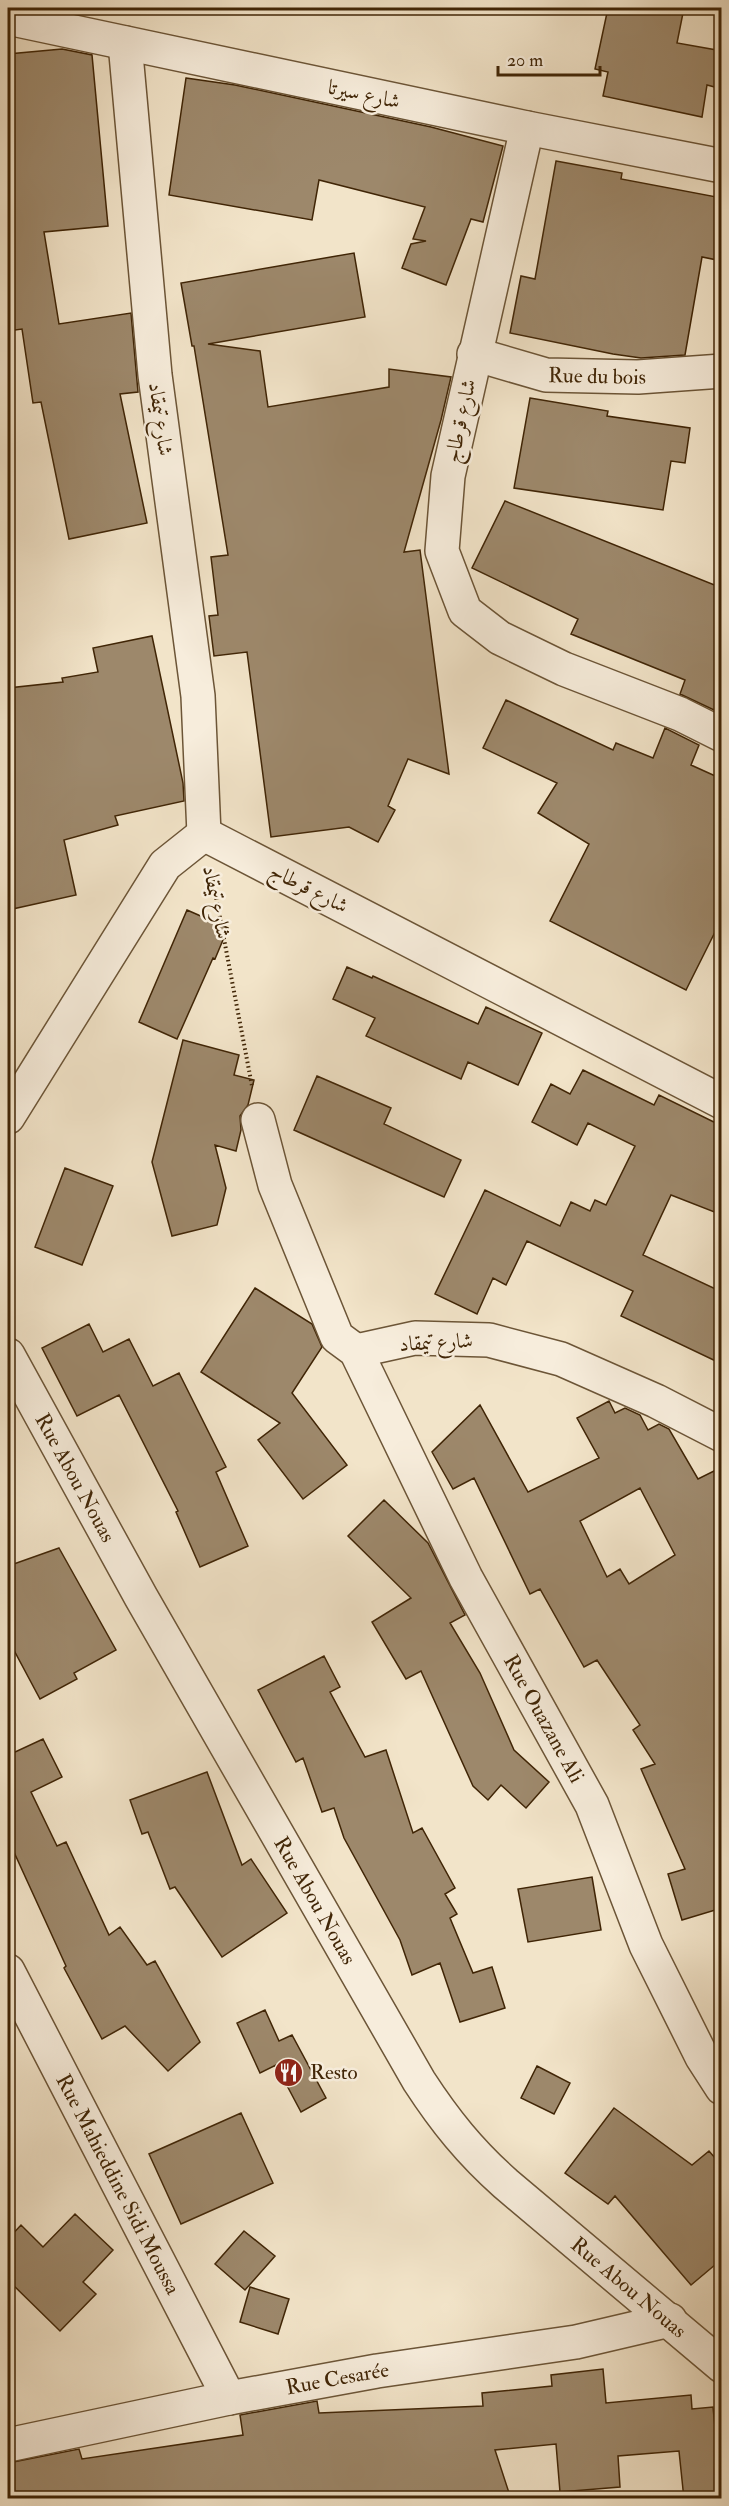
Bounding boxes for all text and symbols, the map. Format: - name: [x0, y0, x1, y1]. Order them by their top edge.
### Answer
- scale bar: [498, 39, 600, 77]
- text: 20 m: [507, 49, 543, 72]
- street label: شارع سيرتا: [324, 74, 402, 119]
- street label: Rue du bois: [548, 362, 647, 391]
- street label: شارع قرطاج: [438, 377, 487, 466]
- street label: شارع تيمقاد: [138, 381, 179, 458]
- street label: شارع قرطاج: [263, 857, 353, 924]
- street label: شارع تيمقاد: [192, 863, 237, 942]
- street label: شارع تيمقاد: [398, 1327, 474, 1362]
- street label: Rue Abou Nouas: [29, 1409, 121, 1547]
- street label: Rue Ouazane Ali: [497, 1650, 590, 1788]
- street label: Rue Abou Nouas: [267, 1832, 362, 1969]
- restaurant icon: Resto: [273, 2056, 305, 2088]
- place label: Resto: [310, 2059, 358, 2086]
- street label: Rue Mahieddine Sidi Moussa: [50, 2069, 186, 2300]
- street label: Rue Abou Nouas: [565, 2231, 692, 2344]
- street label: Rue Cesarée: [284, 2356, 391, 2401]

